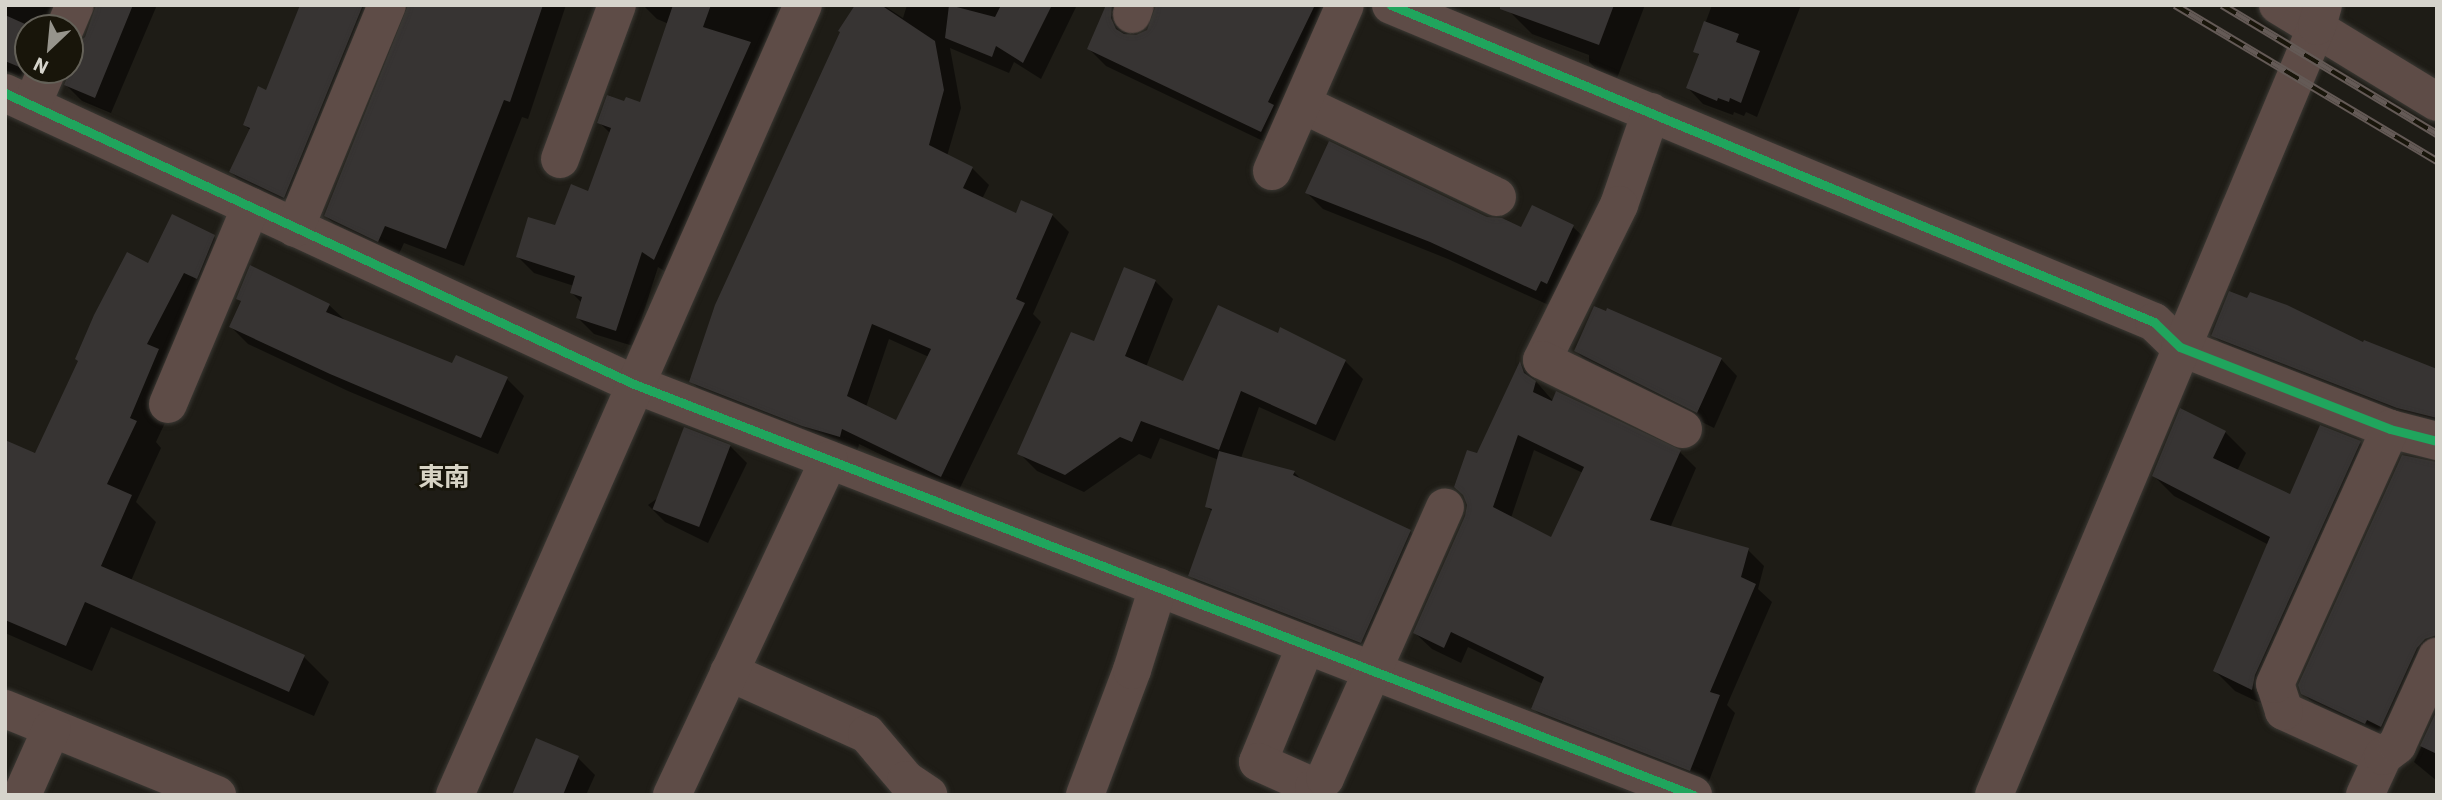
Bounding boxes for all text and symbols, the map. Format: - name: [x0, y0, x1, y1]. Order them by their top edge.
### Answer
- north arrow: [14, 14, 84, 84]
- text: N: [29, 52, 52, 80]
- district label: 東南: [418, 461, 470, 493]

